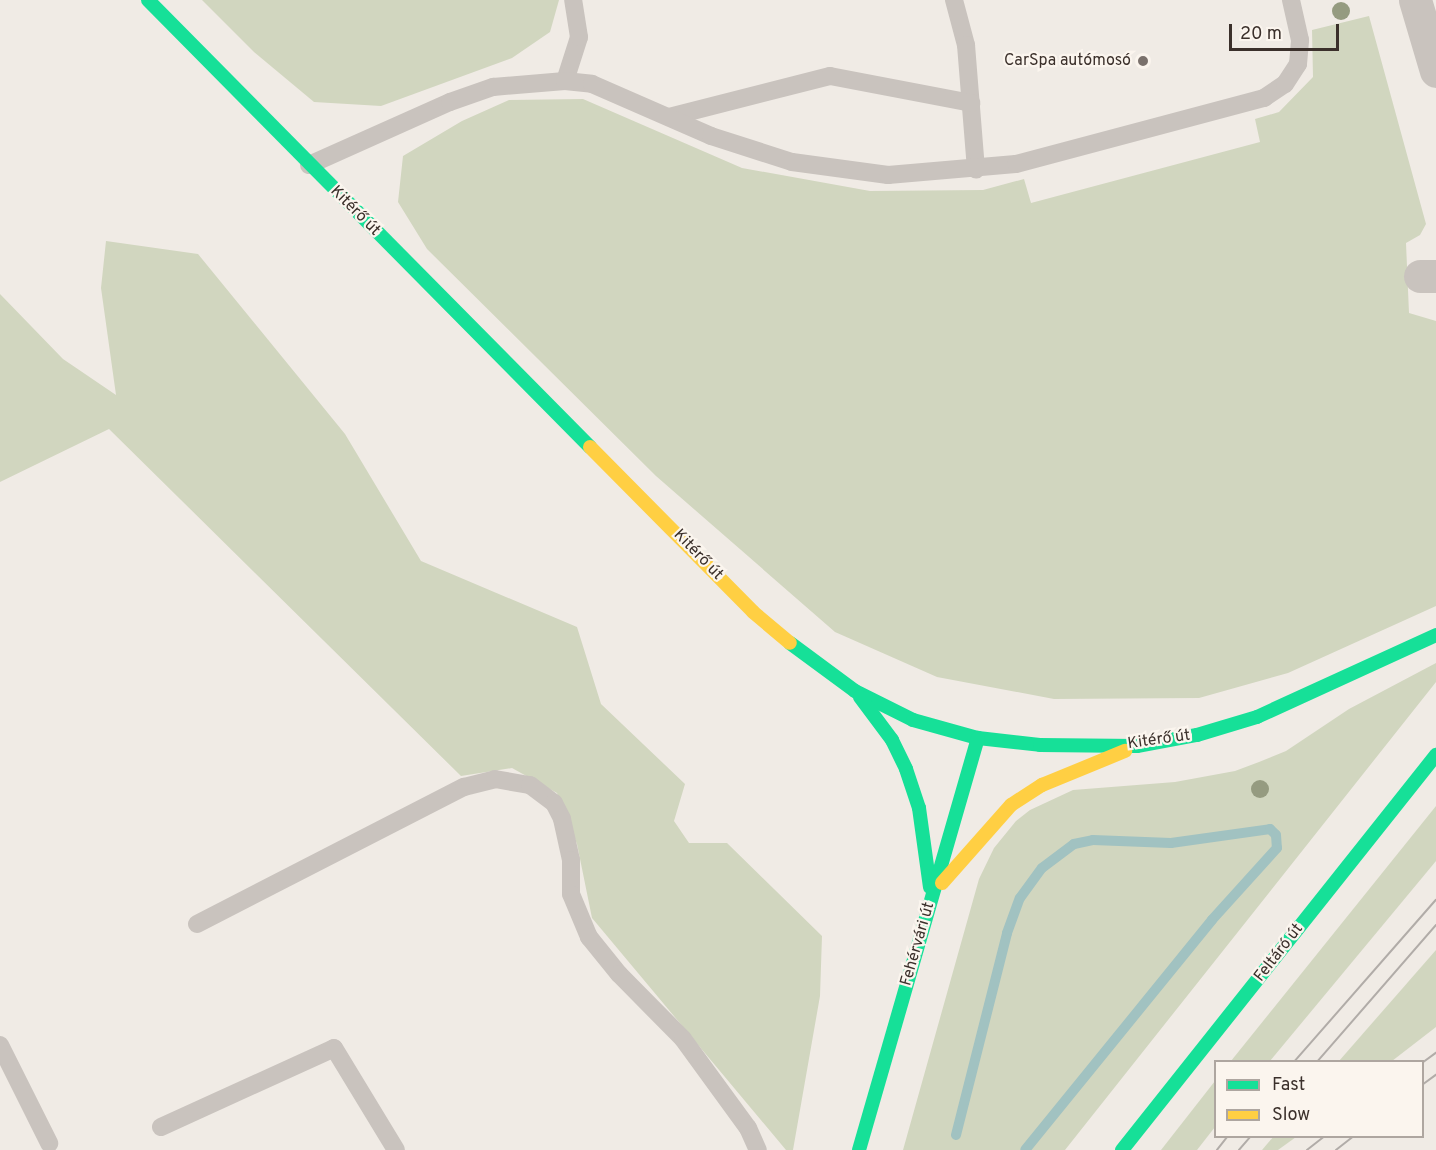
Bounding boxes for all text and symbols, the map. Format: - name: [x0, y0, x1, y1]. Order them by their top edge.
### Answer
- scale bar: [1232, 12, 1342, 50]
- text: 20 m: [1240, 23, 1282, 46]
- place label: CarSpa autómosó: [1004, 51, 1131, 71]
- marker: CarSpa autómosó: [1136, 54, 1150, 68]
- street label: Kitérő út: [326, 182, 384, 240]
- street label: Kitérő út: [669, 526, 727, 584]
- street label: Kitérő út: [1126, 726, 1192, 754]
- street label: Fehérvári út: [897, 900, 939, 988]
- street label: Feltáró út: [1250, 920, 1308, 986]
- legend: [1214, 1060, 1424, 1138]
- text: Fast: [1272, 1074, 1305, 1097]
- text: Slow: [1272, 1104, 1310, 1127]

